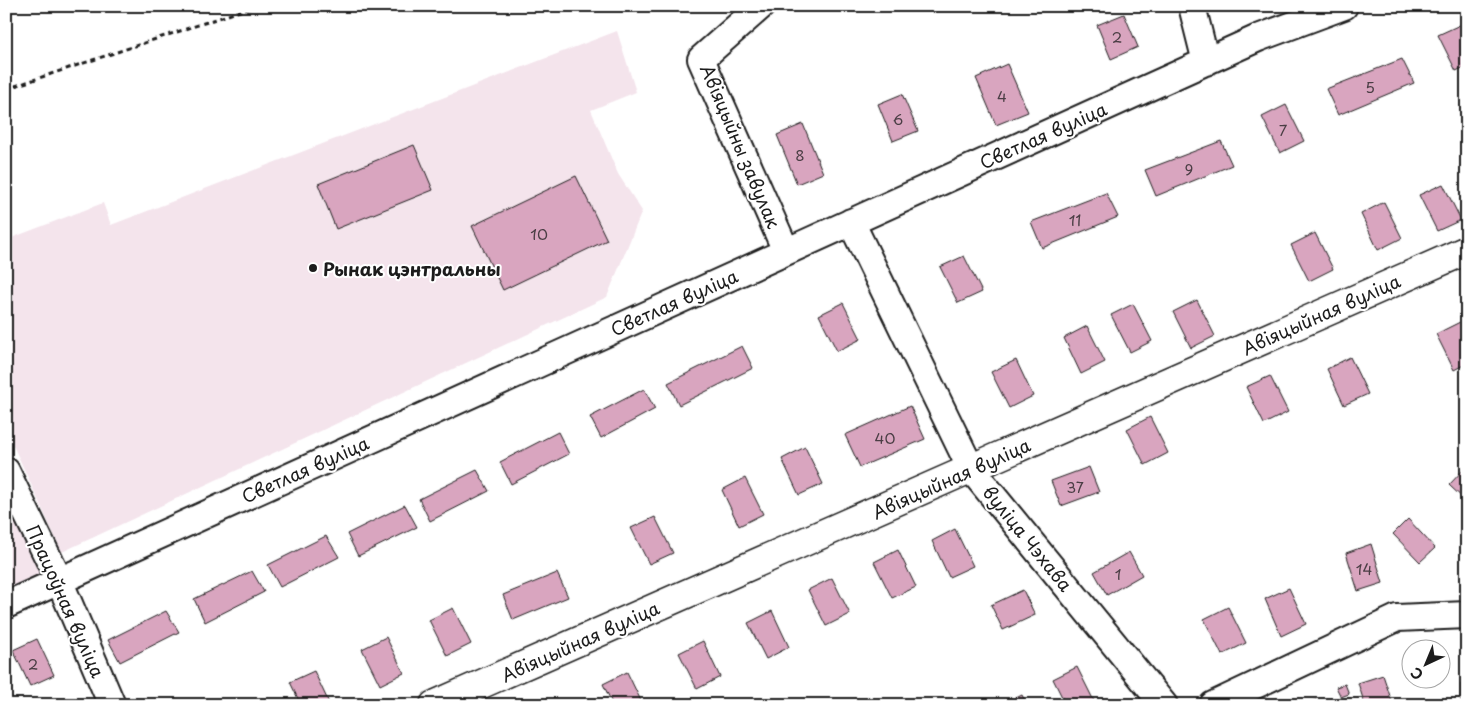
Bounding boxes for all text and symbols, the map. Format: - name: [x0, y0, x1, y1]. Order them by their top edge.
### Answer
- house number: 2: [1112, 25, 1122, 48]
- street label: Авіяцыйны завулак: [694, 60, 788, 232]
- house number: 5: [1365, 75, 1375, 98]
- house number: 4: [997, 84, 1007, 107]
- street label: Светлая вуліца: [975, 95, 1111, 175]
- house number: 6: [893, 107, 903, 130]
- house number: 7: [1279, 118, 1288, 141]
- house number: 8: [795, 143, 805, 166]
- house number: 9: [1185, 157, 1193, 180]
- house number: 11: [1069, 208, 1081, 231]
- house number: 10: [530, 222, 548, 245]
- place label: Рынак цэнтральны: [323, 255, 501, 282]
- marker: Рынак цэнтральны: [307, 262, 319, 274]
- street label: Светлая вуліца: [606, 262, 742, 342]
- street label: Авіяцыйная вуліца: [1237, 267, 1405, 361]
- house number: 40: [875, 426, 895, 449]
- street label: Светлая вуліца: [237, 429, 373, 509]
- street label: Авіяцыйная вуліца: [867, 431, 1035, 525]
- house number: 37: [1066, 475, 1084, 498]
- street label: вуліца Чэхава: [977, 479, 1080, 597]
- street label: Працоўная вуліца: [20, 520, 112, 682]
- house number: 14: [1356, 557, 1372, 580]
- house number: 1: [1115, 562, 1121, 585]
- street label: Авіяцыйная вуліца: [496, 594, 664, 688]
- north arrow: [1400, 638, 1450, 688]
- house number: 2: [28, 652, 38, 675]
- text: С: [1406, 663, 1428, 685]

